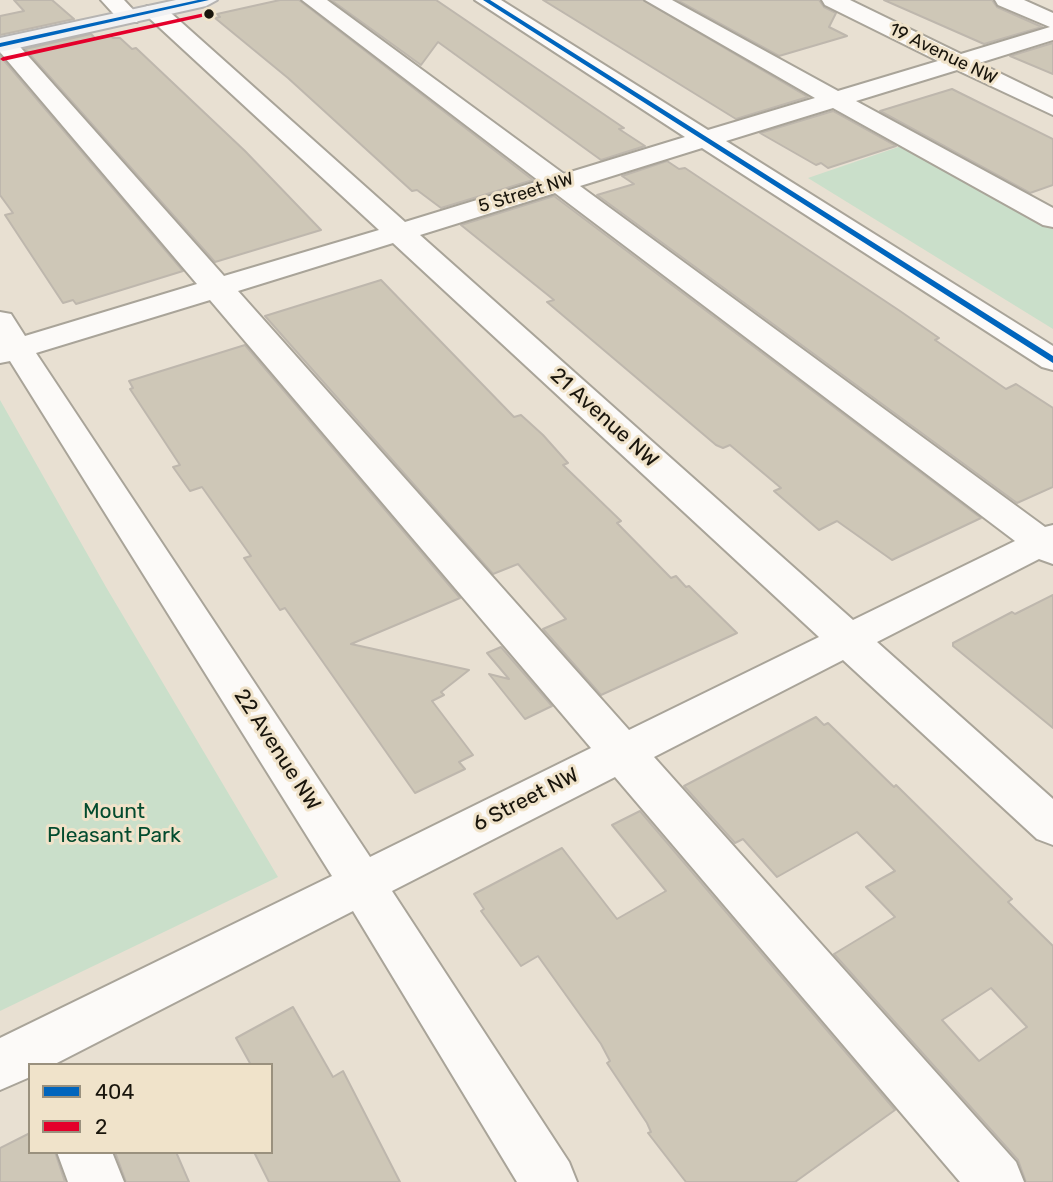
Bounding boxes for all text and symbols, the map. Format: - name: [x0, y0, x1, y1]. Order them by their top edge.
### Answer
- unlabelled marker: [202, 7, 216, 21]
- street label: 19 Avenue NW: [886, 19, 1000, 89]
- street label: 5 Street NW: [476, 168, 576, 218]
- street label: 21 Avenue NW: [545, 363, 663, 473]
- street label: 22 Avenue NW: [228, 684, 326, 816]
- street label: 6 Street NW: [469, 763, 583, 837]
- park label: Mount Pleasant Park: [47, 799, 181, 849]
- legend: [28, 1063, 273, 1154]
- text: 404: [95, 1079, 134, 1104]
- text: 2: [95, 1114, 107, 1139]

